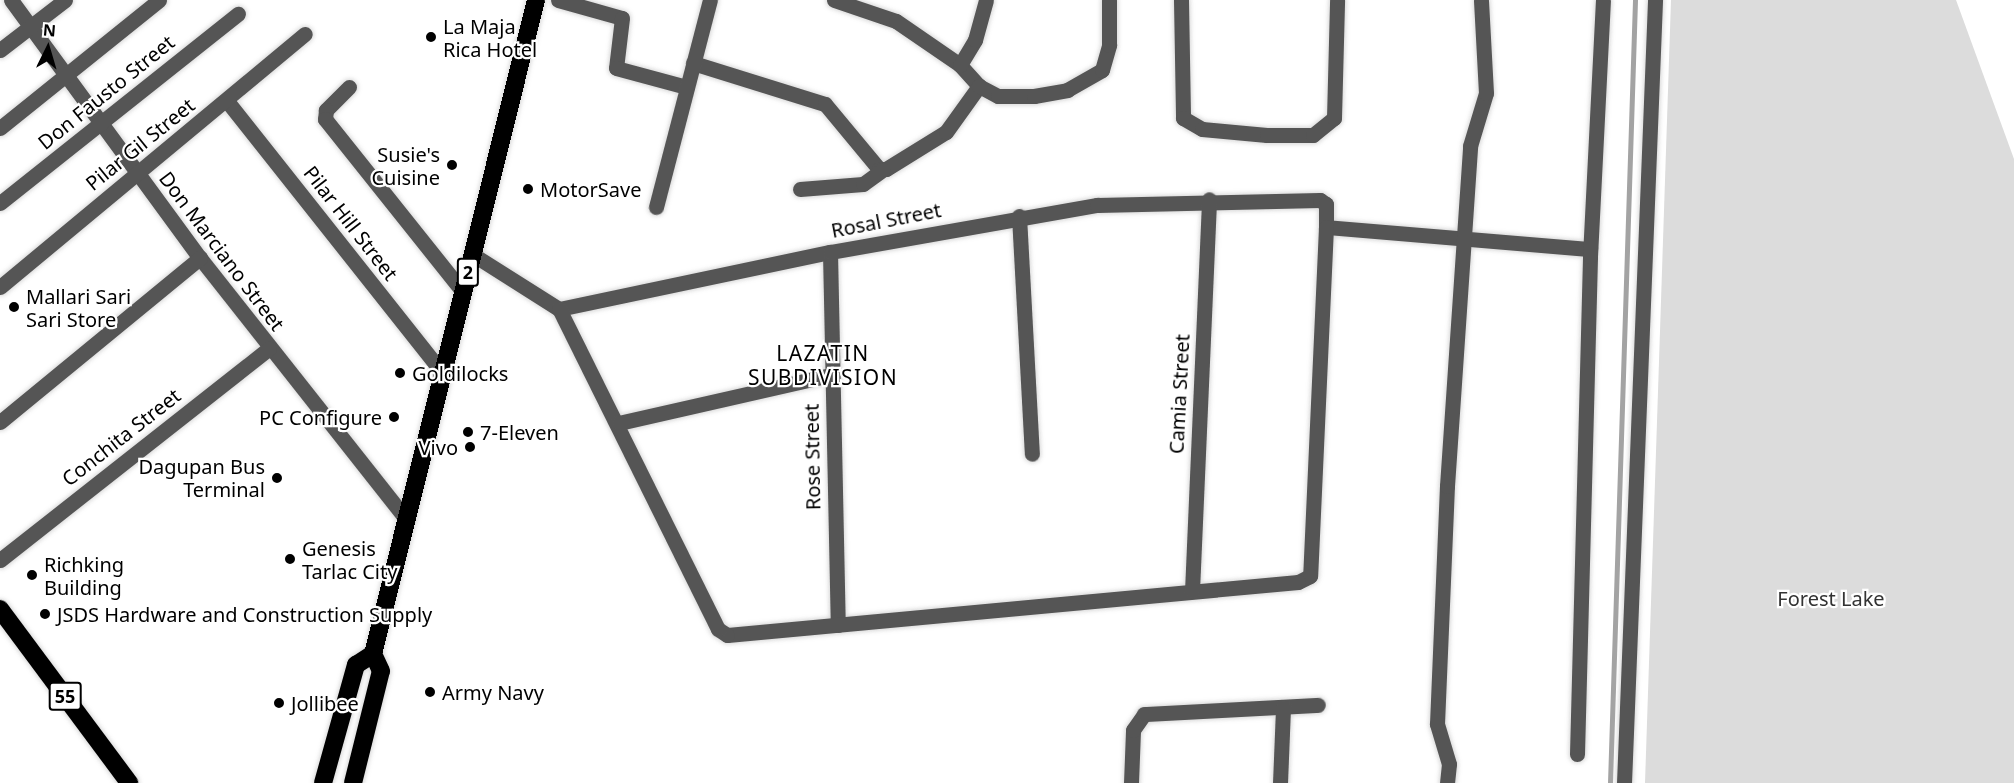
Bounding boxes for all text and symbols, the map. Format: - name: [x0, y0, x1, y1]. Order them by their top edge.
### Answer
- place label: La Maja Rica Hotel: [443, 14, 537, 61]
- north arrow: [18, 18, 78, 78]
- text: N: [42, 19, 57, 42]
- street label: Don Fausto Street: [33, 30, 179, 154]
- marker: La Maja Rica Hotel: [424, 30, 438, 44]
- street label: Pilar Gil Street: [81, 93, 199, 195]
- place label: Susie's Cuisine: [371, 142, 440, 189]
- marker: Susie's Cuisine: [445, 158, 459, 172]
- street label: Pilar Hill Street: [299, 161, 403, 285]
- street label: Don Marciano Street: [154, 167, 290, 335]
- place label: MotorSave: [540, 177, 641, 201]
- marker: MotorSave: [521, 182, 535, 196]
- street label: Rosal Street: [829, 198, 943, 242]
- road number: 2: [456, 257, 480, 287]
- place label: Mallari Sari Sari Store: [26, 284, 131, 331]
- marker: Mallari Sari Sari Store: [7, 300, 21, 314]
- street label: Camia Street: [1164, 333, 1194, 455]
- district label: LAZATIN SUBDIVISION: [748, 340, 898, 390]
- place label: Goldilocks: [412, 361, 508, 385]
- marker: Goldilocks: [393, 366, 407, 380]
- street label: Conchita Street: [57, 383, 185, 491]
- street label: Rose Street: [799, 404, 825, 510]
- place label: PC Configure: [259, 405, 382, 429]
- marker: PC Configure: [387, 410, 401, 424]
- place label: 7-Eleven: [480, 420, 559, 444]
- marker: 7-Eleven: [461, 425, 475, 439]
- place label: Vivo: [419, 435, 458, 459]
- marker: Vivo: [463, 440, 477, 454]
- place label: Dagupan Bus Terminal: [139, 454, 265, 501]
- marker: Dagupan Bus Terminal: [270, 471, 284, 485]
- place label: Genesis Tarlac City: [302, 536, 397, 583]
- place label: Richking Building: [44, 552, 124, 599]
- marker: Genesis Tarlac City: [283, 552, 297, 566]
- marker: Richking Building: [25, 568, 39, 582]
- park label: Forest Lake: [1777, 586, 1885, 610]
- place label: JSDS Hardware and Construction Supply: [57, 602, 432, 626]
- marker: JSDS Hardware and Construction Supply: [38, 607, 52, 621]
- place label: Army Navy: [442, 680, 544, 704]
- road number: 55: [48, 681, 82, 711]
- marker: Army Navy: [423, 685, 437, 699]
- place label: Jollibee: [291, 691, 359, 715]
- marker: Jollibee: [272, 696, 286, 710]

